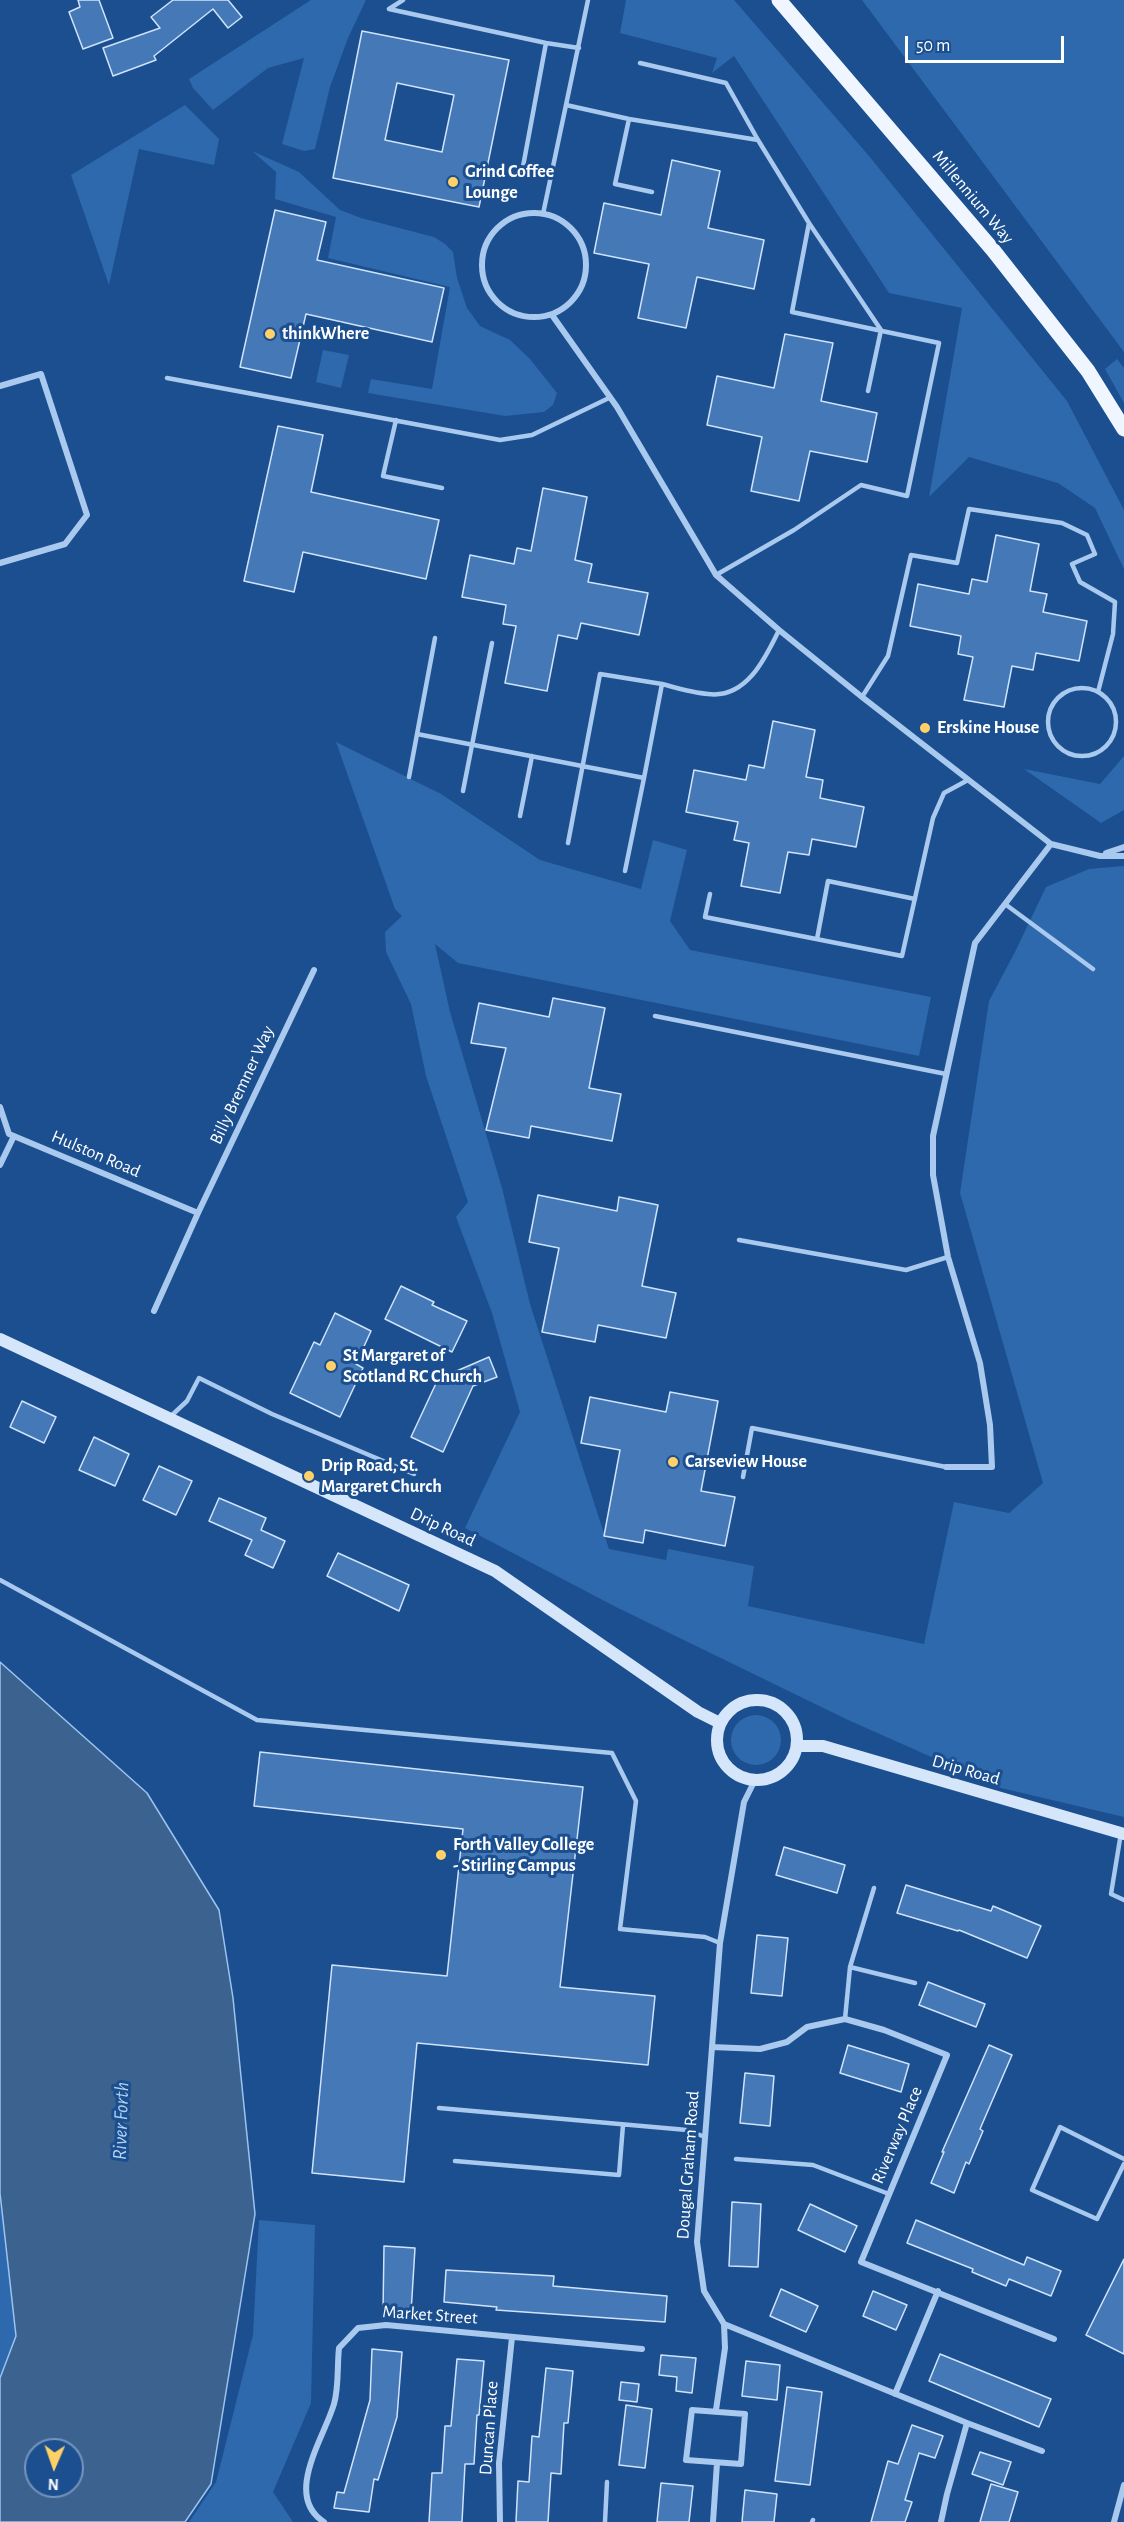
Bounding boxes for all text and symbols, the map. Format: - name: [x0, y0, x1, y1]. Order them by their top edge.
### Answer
- scale bar: [908, 24, 1067, 62]
- text: 50 m: [916, 37, 950, 55]
- street label: Millennium Way: [928, 146, 1018, 248]
- place label: Grind Coffee Lounge: [465, 161, 554, 204]
- marker: Grind Coffee Lounge: [446, 175, 460, 189]
- place label: thinkWhere: [282, 323, 369, 345]
- marker: thinkWhere: [263, 327, 277, 341]
- place label: Erskine House: [937, 717, 1039, 739]
- marker: Erskine House: [918, 721, 932, 735]
- street label: Billy Bremner Way: [205, 1022, 279, 1148]
- street label: Hulston Road: [48, 1126, 144, 1182]
- place label: St Margaret of Scotland RC Church: [343, 1345, 482, 1388]
- marker: St Margaret of Scotland RC Church: [324, 1359, 338, 1373]
- place label: Carseview House: [685, 1451, 807, 1473]
- place label: Drip Road, St. Margaret Church: [321, 1455, 442, 1498]
- marker: Carseview House: [666, 1455, 680, 1469]
- marker: Drip Road, St. Margaret Church: [302, 1469, 316, 1483]
- street label: Drip Road: [407, 1502, 479, 1552]
- street label: Drip Road: [930, 1750, 1002, 1790]
- place label: Forth Valley College - Stirling Campus: [453, 1834, 594, 1876]
- marker: Forth Valley College - Stirling Campus: [434, 1848, 448, 1862]
- water label: River Forth: [108, 2082, 134, 2160]
- street label: Riverway Place: [867, 2083, 927, 2187]
- street label: Dougal Graham Road: [672, 2090, 704, 2240]
- street label: Market Street: [382, 2301, 478, 2329]
- street label: Duncan Place: [475, 2380, 503, 2476]
- north arrow: [24, 2438, 84, 2498]
- text: N: [48, 2476, 59, 2492]

